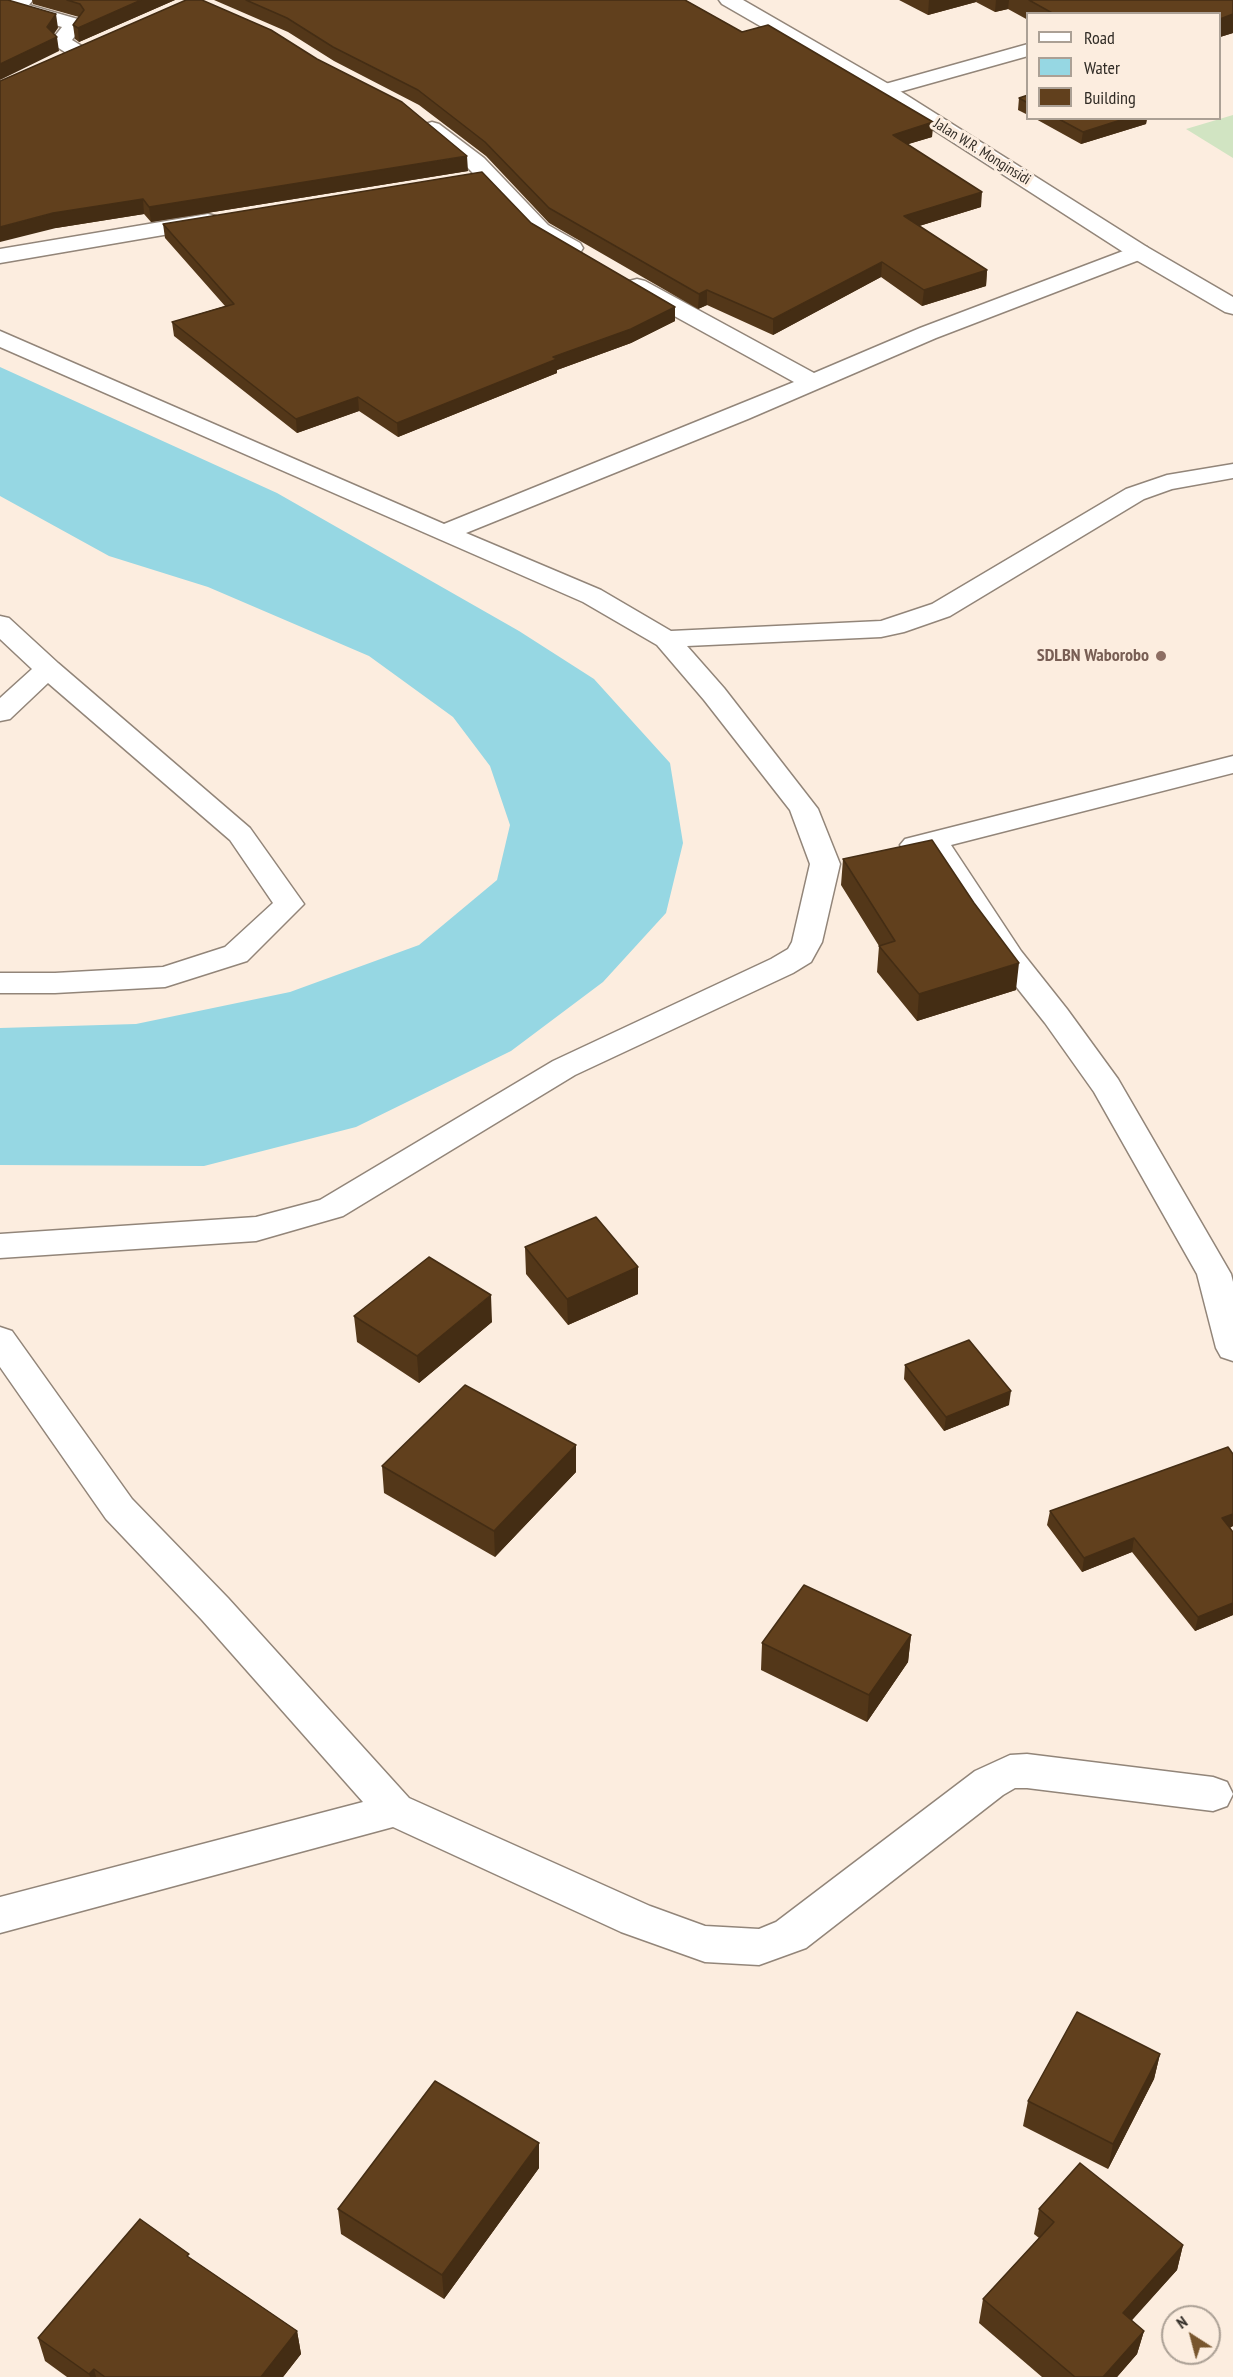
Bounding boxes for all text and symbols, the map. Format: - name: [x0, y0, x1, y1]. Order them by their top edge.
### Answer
- legend: [1026, 12, 1221, 120]
- text: Road: [1084, 26, 1115, 49]
- text: Water: [1084, 56, 1120, 79]
- text: Building: [1084, 86, 1136, 109]
- street label: Jalan W.R. Monginsidi: [930, 115, 1034, 189]
- place label: SDLBN Waborobo: [1037, 645, 1149, 667]
- marker: SDLBN Waborobo: [1154, 649, 1168, 663]
- north arrow: [1161, 2305, 1221, 2365]
- text: N: [1172, 2311, 1191, 2333]

